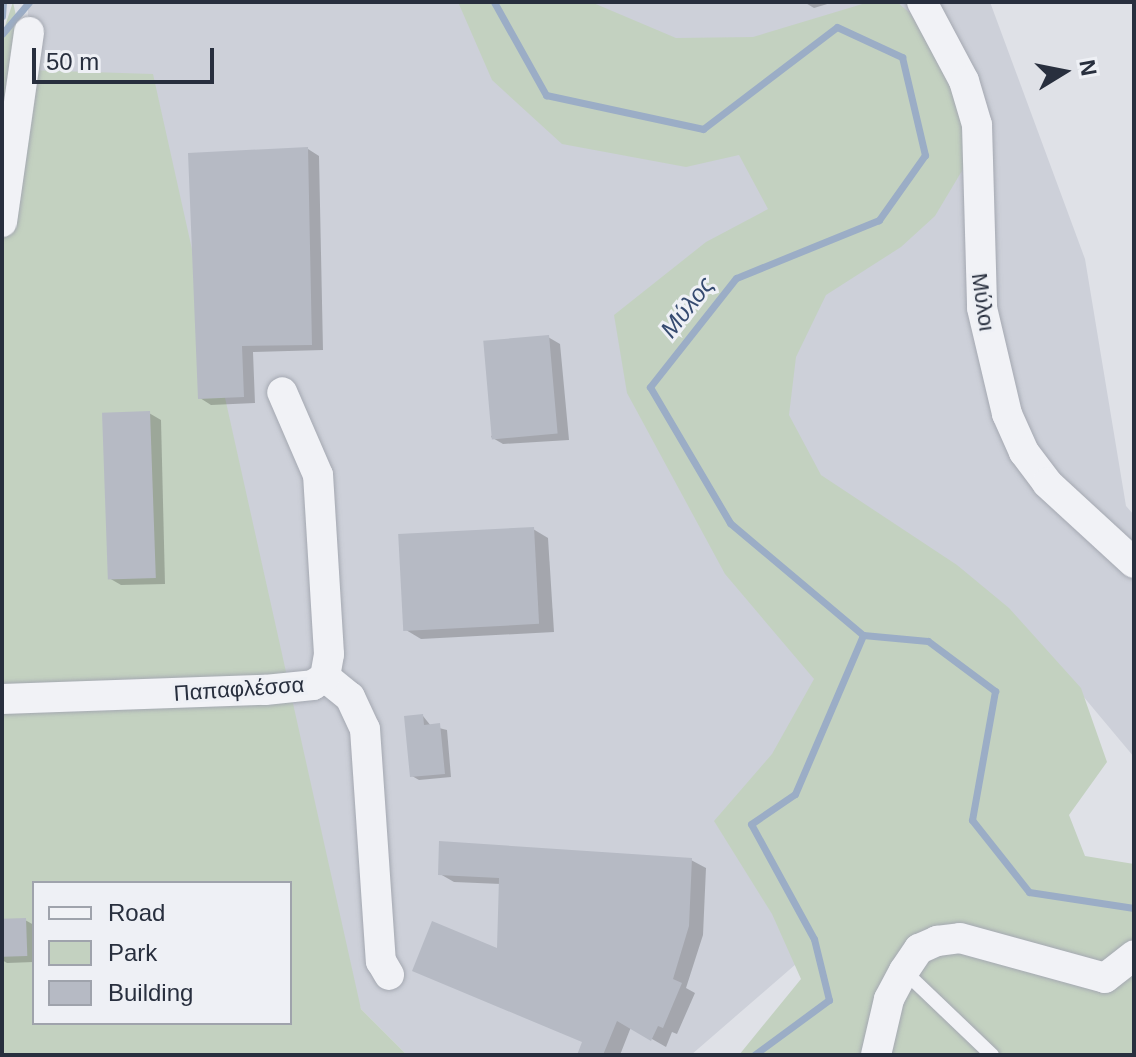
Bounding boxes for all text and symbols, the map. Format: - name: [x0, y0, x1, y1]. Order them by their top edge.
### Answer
- scale bar: [36, 32, 218, 82]
- north arrow: [1024, 32, 1104, 112]
- text: 50 m: [46, 48, 99, 75]
- text: N: [1074, 58, 1102, 78]
- water label: Μύλος: [654, 271, 720, 343]
- street label: Μύλοι: [966, 271, 1000, 333]
- street label: Παπαφλέσσα: [173, 671, 305, 707]
- legend: [32, 881, 292, 1025]
- text: Road: [108, 899, 165, 926]
- text: Park: [108, 939, 157, 966]
- text: Building: [108, 979, 193, 1006]

